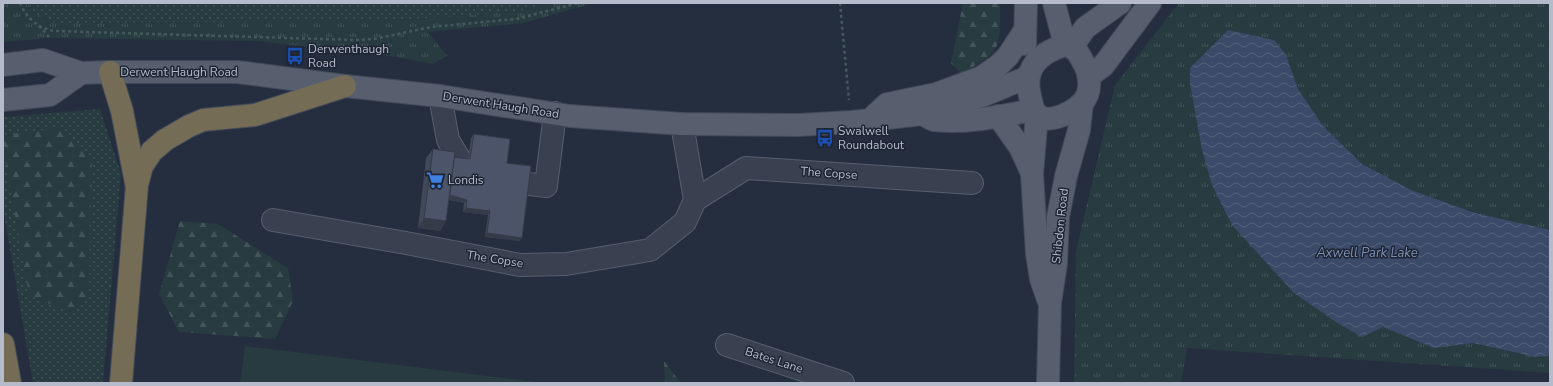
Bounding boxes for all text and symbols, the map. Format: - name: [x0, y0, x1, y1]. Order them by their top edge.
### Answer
- place label: Derwenthaugh Road: [308, 41, 389, 71]
- bus stop icon: Derwenthaugh Road: [285, 46, 305, 66]
- street label: Derwent Haugh Road: [120, 64, 238, 80]
- street label: Derwent Haugh Road: [442, 88, 560, 122]
- place label: Swalwell Roundabout: [838, 123, 905, 153]
- bus stop icon: Swalwell Roundabout: [815, 128, 835, 148]
- street label: The Copse: [800, 163, 858, 183]
- supermarket icon: Londis: [425, 170, 445, 190]
- place label: Londis: [448, 172, 484, 188]
- street label: Shibdon Road: [1048, 188, 1072, 264]
- water label: Axwell Park Lake: [1315, 244, 1418, 262]
- street label: The Copse: [466, 247, 524, 271]
- street label: Bates Lane: [743, 343, 805, 377]

